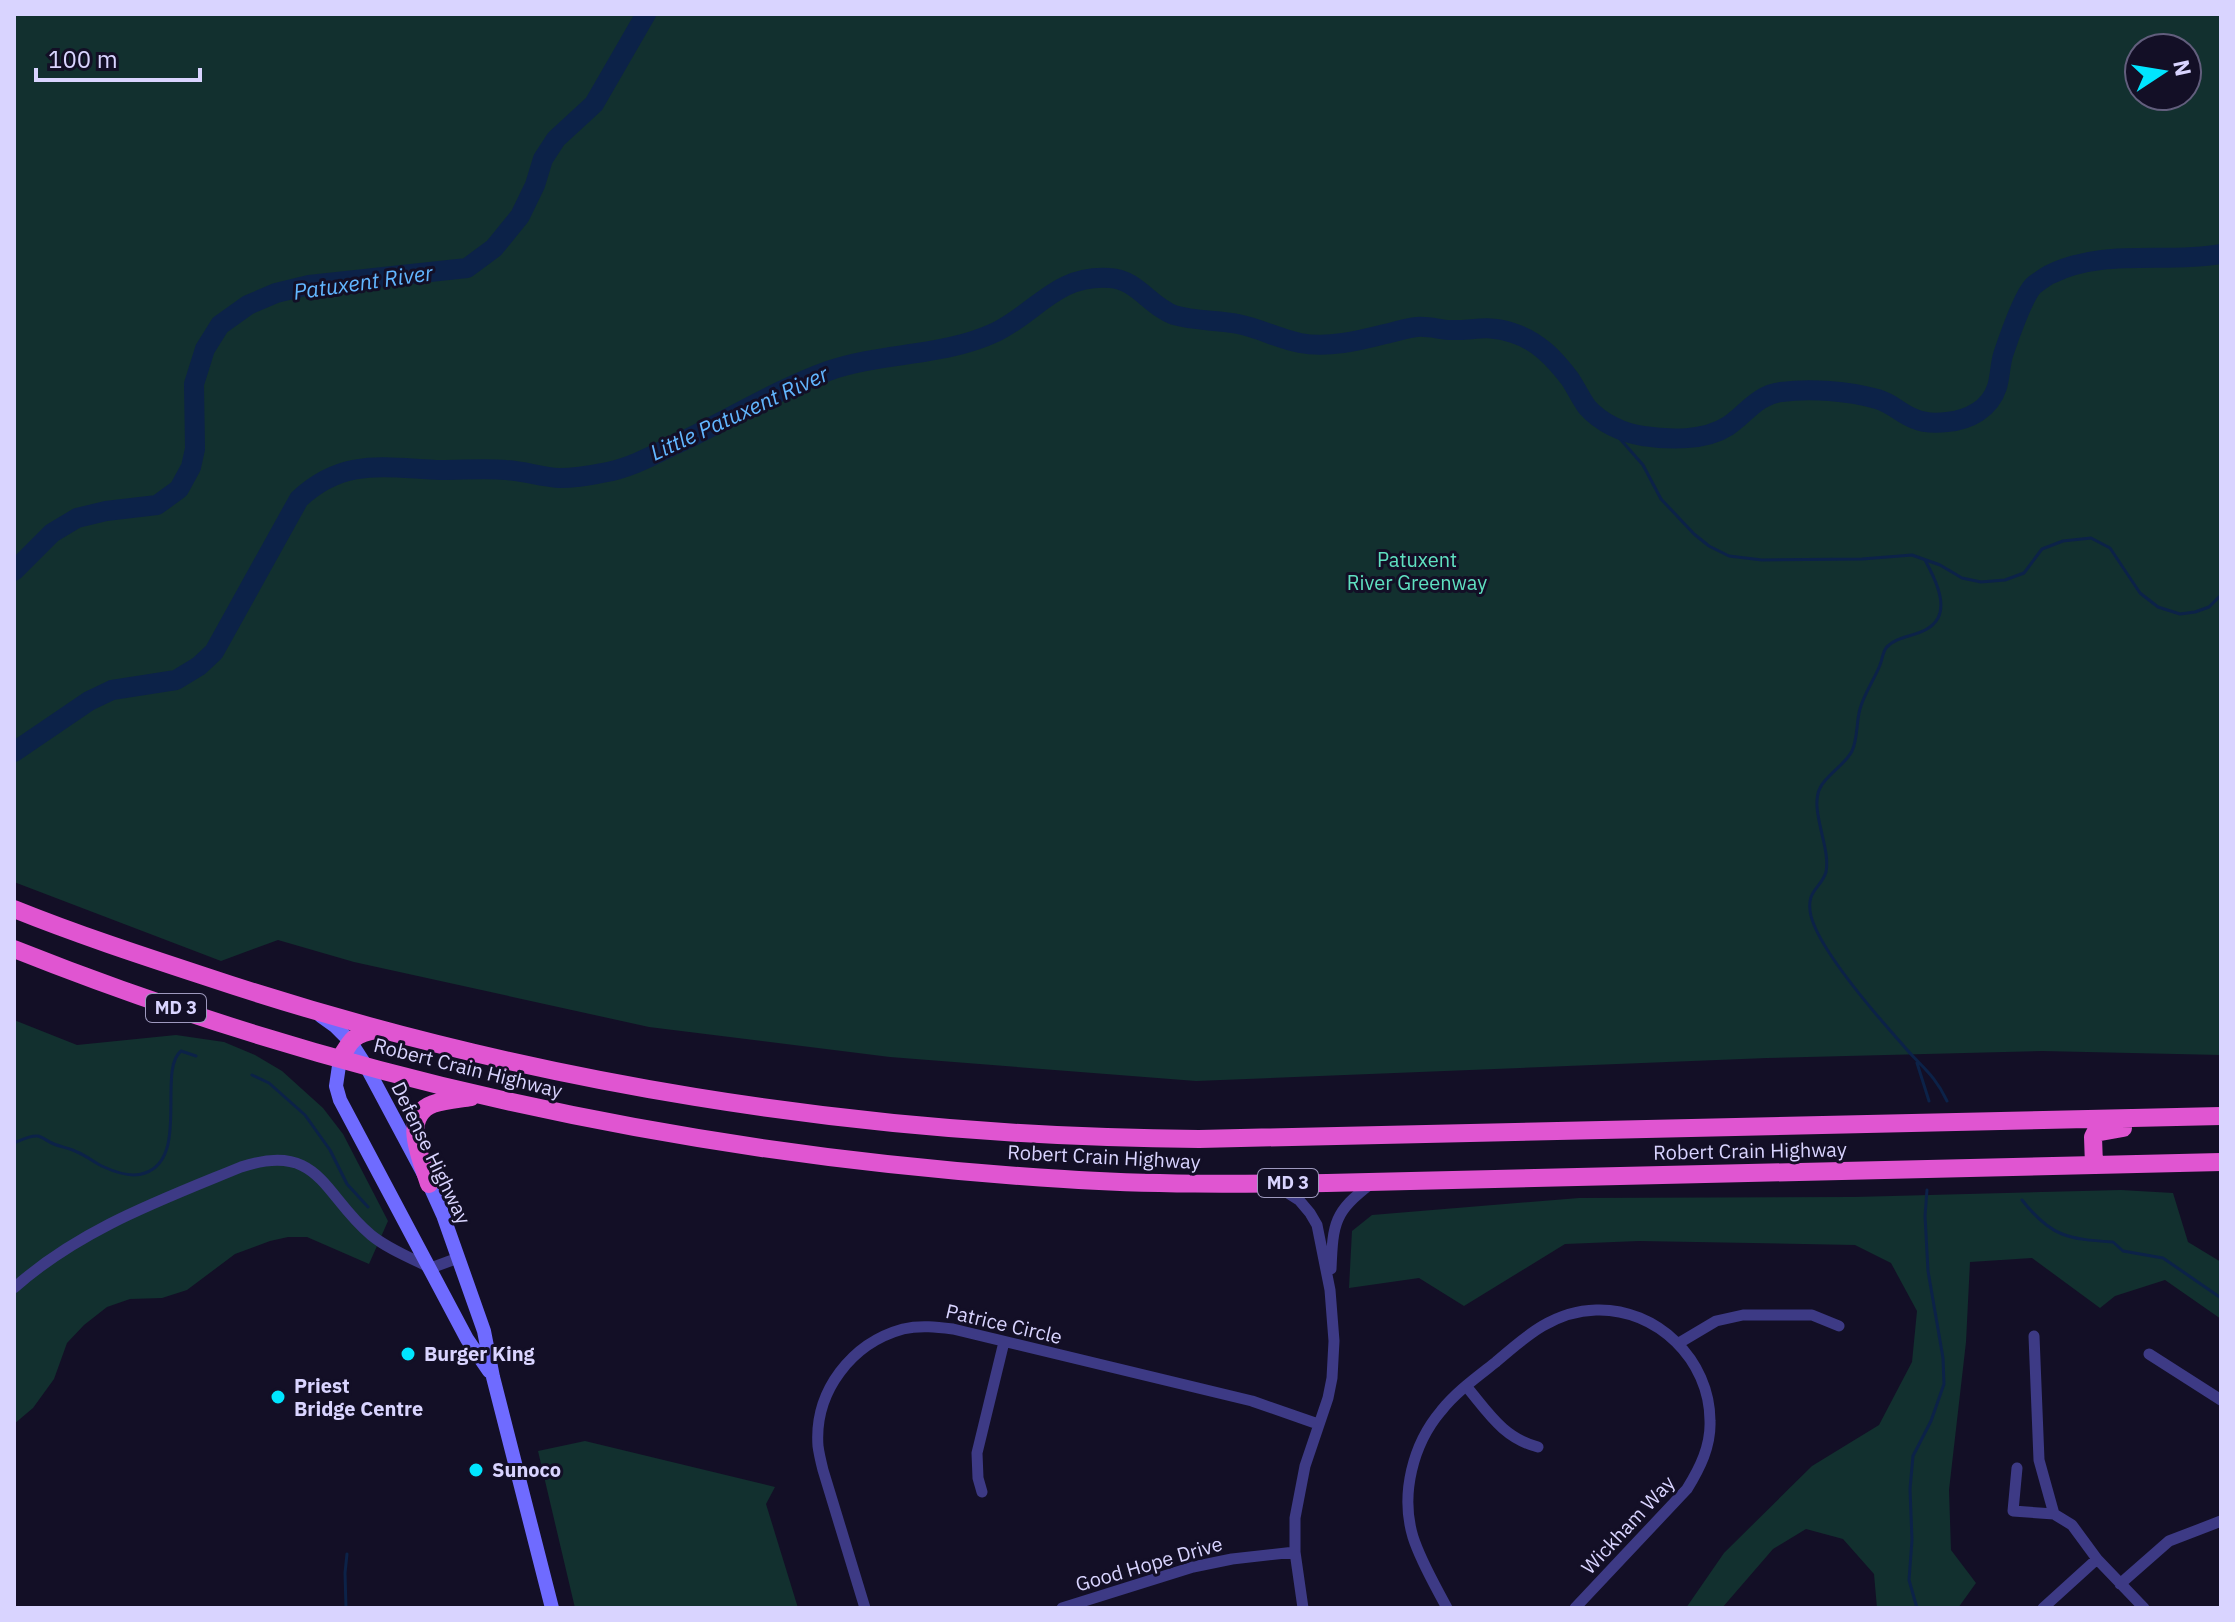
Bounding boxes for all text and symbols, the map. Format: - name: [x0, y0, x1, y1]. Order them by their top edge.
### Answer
- scale bar: [36, 32, 200, 82]
- north arrow: [2123, 32, 2203, 112]
- text: 100 m: [48, 43, 118, 75]
- text: N: [2167, 57, 2199, 79]
- water label: Patuxent River: [291, 257, 436, 306]
- water label: Little Patuxent River: [645, 358, 833, 467]
- park label: Patuxent River Greenway: [1347, 546, 1487, 596]
- road number: MD 3: [146, 994, 206, 1022]
- street label: Robert Crain Highway: [371, 1031, 565, 1104]
- street label: Defense Highway: [385, 1077, 478, 1228]
- street label: Robert Crain Highway: [1653, 1135, 1847, 1166]
- street label: Robert Crain Highway: [1007, 1138, 1201, 1175]
- road number: MD 3: [1258, 1169, 1318, 1197]
- street label: Patrice Circle: [943, 1297, 1065, 1350]
- place label: Burger King: [424, 1340, 536, 1367]
- marker: Burger King: [399, 1345, 417, 1363]
- place label: Priest Bridge Centre: [294, 1372, 423, 1422]
- marker: Priest Bridge Centre: [269, 1388, 287, 1406]
- place label: Sunoco: [492, 1456, 561, 1483]
- marker: Sunoco: [467, 1461, 485, 1479]
- street label: Wickham Way: [1575, 1469, 1680, 1580]
- street label: Good Hope Drive: [1072, 1530, 1226, 1597]

